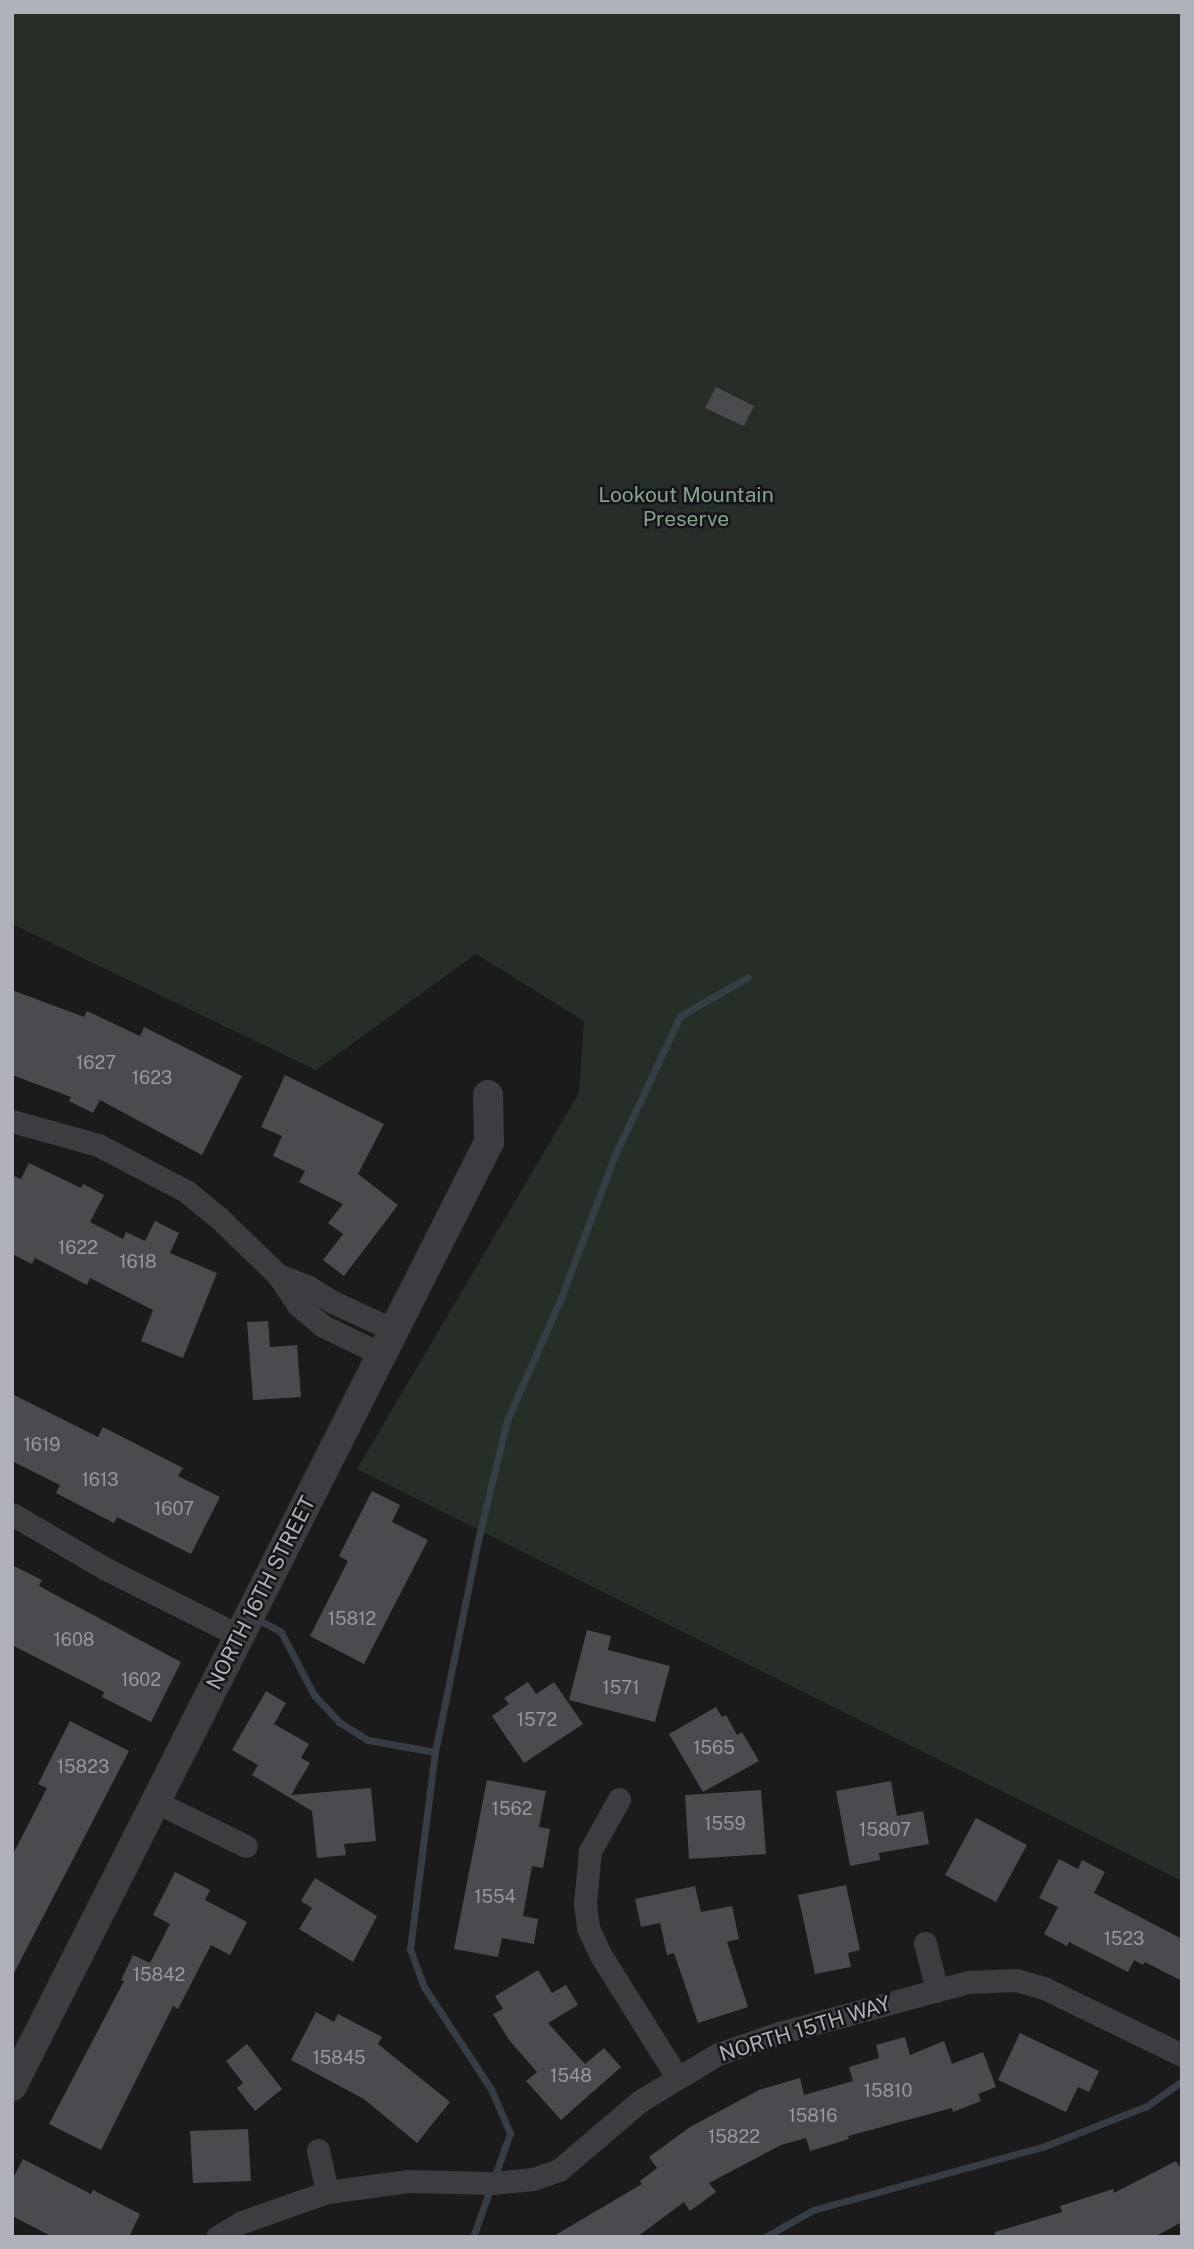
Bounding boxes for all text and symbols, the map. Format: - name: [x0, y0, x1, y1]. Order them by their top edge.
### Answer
- park label: Lookout Mountain Preserve: [598, 482, 774, 532]
- house number: 1627: [76, 1052, 116, 1074]
- house number: 1623: [132, 1067, 172, 1089]
- house number: 1622: [58, 1237, 98, 1259]
- house number: 1618: [119, 1251, 157, 1273]
- house number: 1619: [23, 1434, 61, 1456]
- house number: 1613: [81, 1469, 119, 1491]
- street label: NORTH 16TH STREET: [201, 1492, 321, 1694]
- house number: 1607: [154, 1498, 194, 1520]
- house number: 15812: [328, 1608, 376, 1630]
- house number: 1608: [54, 1629, 94, 1651]
- house number: 1602: [121, 1669, 161, 1691]
- house number: 1571: [602, 1677, 640, 1699]
- house number: 1572: [517, 1709, 557, 1731]
- house number: 1565: [693, 1737, 735, 1759]
- house number: 15823: [57, 1756, 109, 1778]
- house number: 1562: [492, 1798, 532, 1820]
- house number: 1559: [704, 1813, 746, 1835]
- house number: 15807: [859, 1819, 911, 1841]
- house number: 1554: [474, 1886, 516, 1908]
- house number: 1523: [1104, 1928, 1144, 1950]
- house number: 15842: [133, 1964, 185, 1986]
- street label: NORTH 15TH WAY: [716, 1991, 894, 2067]
- house number: 15845: [312, 2047, 366, 2069]
- house number: 1548: [550, 2065, 592, 2087]
- house number: 15810: [864, 2080, 912, 2102]
- house number: 15816: [788, 2105, 838, 2127]
- house number: 15822: [708, 2126, 760, 2148]

